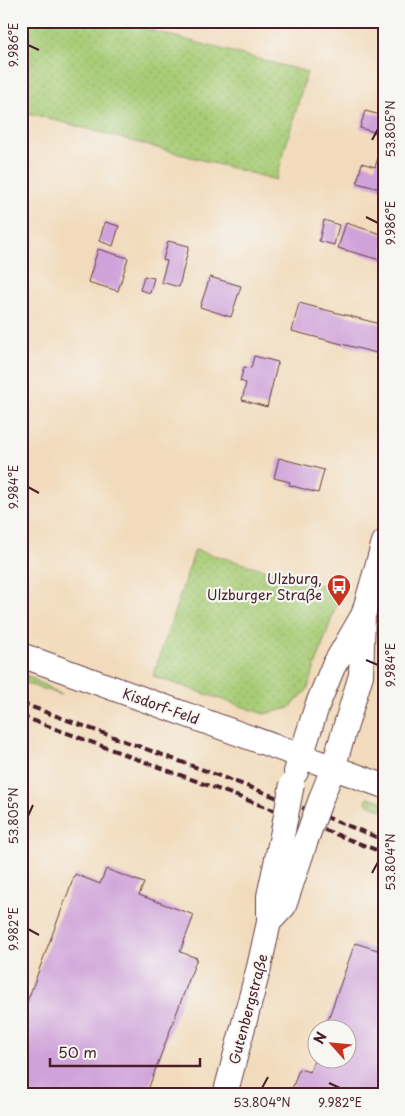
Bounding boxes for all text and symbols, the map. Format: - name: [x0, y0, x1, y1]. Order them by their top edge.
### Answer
- text: 9.986°E: [4, 23, 22, 67]
- text: 53.805°N: [381, 100, 399, 158]
- text: 9.986°E: [381, 201, 399, 245]
- text: 9.984°E: [4, 465, 22, 509]
- place label: Ulzburg, Ulzburger Straße: [207, 568, 322, 605]
- bus stop icon: Ulzburg, Ulzburger Straße: [326, 573, 352, 607]
- text: 9.984°E: [381, 643, 399, 687]
- street label: Kisdorf-Feld: [120, 682, 202, 730]
- text: 53.805°N: [4, 787, 22, 845]
- text: 53.804°N: [381, 833, 399, 891]
- text: 9.982°E: [4, 907, 22, 951]
- street label: Gutenbergstraße: [223, 952, 273, 1066]
- north arrow: [308, 1018, 358, 1068]
- text: N: [308, 1028, 332, 1048]
- scale bar: [50, 1036, 200, 1068]
- text: 50 m: [58, 1040, 97, 1063]
- text: 53.804°N: [233, 1093, 291, 1111]
- text: 9.982°E: [318, 1093, 362, 1111]

